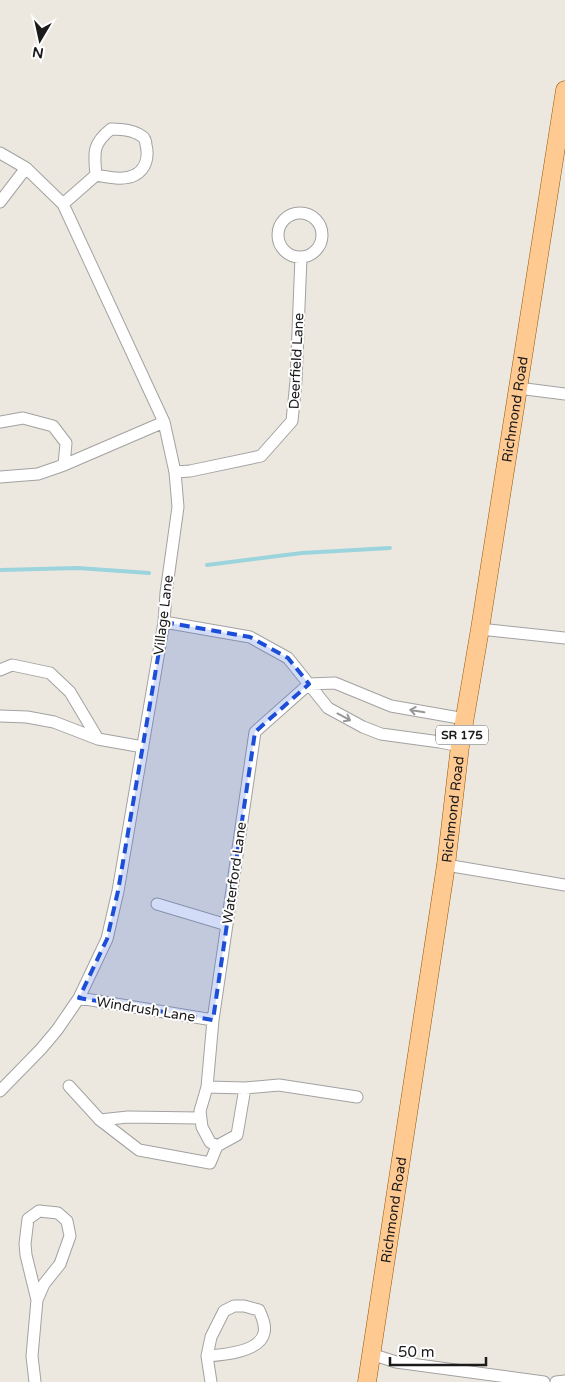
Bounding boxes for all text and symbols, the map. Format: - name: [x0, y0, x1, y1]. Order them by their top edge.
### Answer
- north arrow: [15, 15, 65, 65]
- text: N: [31, 43, 45, 62]
- street label: Deerfield Lane: [285, 312, 308, 410]
- street label: Richmond Road: [498, 355, 532, 464]
- street label: Village Lane: [150, 574, 177, 656]
- one-way arrow: [409, 705, 425, 715]
- one-way arrow: [336, 713, 351, 722]
- road number: SR 175: [436, 726, 488, 744]
- street label: Richmond Road: [438, 755, 468, 864]
- street label: Waterford Lane: [219, 821, 250, 925]
- street label: Windrush Lane: [95, 993, 197, 1026]
- street label: Richmond Road: [377, 1156, 410, 1264]
- scale bar: [390, 1334, 486, 1366]
- text: 50 m: [398, 1343, 435, 1361]

